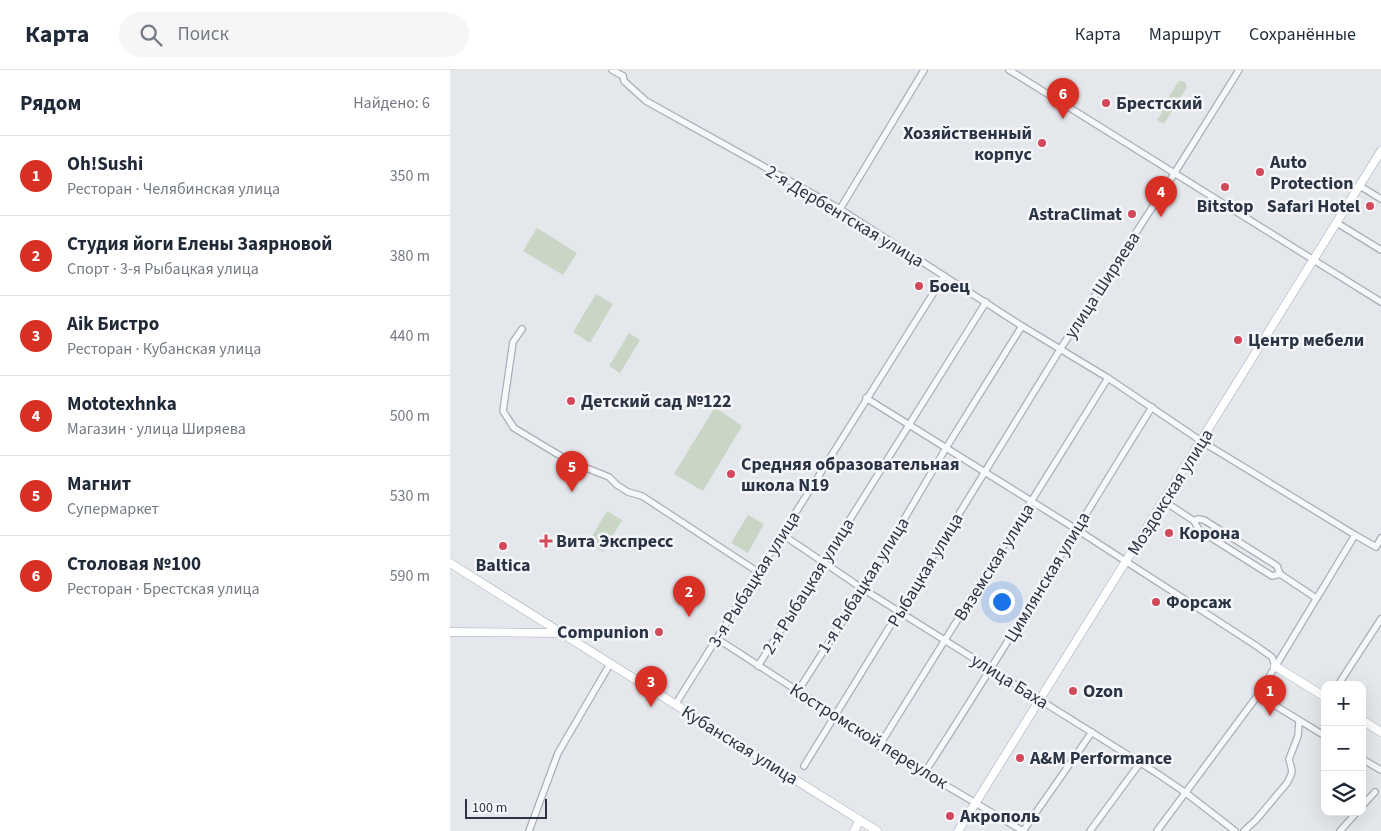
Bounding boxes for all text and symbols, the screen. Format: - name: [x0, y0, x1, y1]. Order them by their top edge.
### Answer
- search box: [119, 12, 469, 57]
- text: Карта: [25, 17, 89, 52]
- icon: search: [137, 21, 165, 49]
- text: Поиск: [177, 21, 229, 48]
- text: Карта: [1075, 22, 1121, 47]
- text: Маршрут: [1149, 22, 1221, 47]
- text: Сохранённые: [1249, 22, 1356, 47]
- pin: 6: [1047, 78, 1079, 119]
- text: Рядом: [20, 88, 81, 118]
- place label: Брестский: [1116, 91, 1202, 116]
- text: Найдено: 6: [353, 92, 430, 114]
- marker: Брестский: [1100, 97, 1112, 109]
- place label: Хозяйственный корпус: [903, 121, 1033, 167]
- marker: Хозяйственный корпус: [1036, 137, 1048, 149]
- place label: Auto Protection: [1269, 150, 1354, 196]
- text: Oh!Sushi: [67, 151, 143, 178]
- street label: 2-я Дербентская улица: [761, 159, 929, 274]
- text: 1: [32, 165, 40, 187]
- text: 350 m: [390, 165, 430, 187]
- marker: Auto Protection: [1254, 166, 1266, 178]
- pin: 4: [1145, 176, 1177, 217]
- text: Ресторан · Челябинская улица: [67, 178, 280, 200]
- marker: Bitstop: [1219, 181, 1231, 193]
- place label: Bitstop: [1196, 194, 1254, 219]
- place label: Safari Hotel: [1267, 194, 1360, 219]
- marker: Safari Hotel: [1364, 200, 1376, 212]
- place label: AstraClimat: [1028, 202, 1122, 227]
- marker: AstraClimat: [1126, 208, 1138, 220]
- street label: улица Ширяева: [1058, 227, 1146, 344]
- text: Студия йоги Елены Заярновой: [67, 231, 332, 258]
- text: 2: [32, 245, 40, 267]
- text: 380 m: [390, 245, 430, 267]
- text: Спорт · 3-я Рыбацкая улица: [67, 258, 259, 280]
- place label: Боец: [929, 274, 970, 299]
- marker: Боец: [913, 280, 925, 292]
- text: Aik Бистро: [67, 311, 159, 338]
- text: 3: [32, 325, 40, 347]
- text: 440 m: [390, 325, 430, 347]
- place label: Центр мебели: [1248, 328, 1364, 353]
- marker: Центр мебели: [1232, 334, 1244, 346]
- text: Ресторан · Кубанская улица: [67, 338, 261, 360]
- place label: Детский сад №122: [581, 389, 732, 414]
- text: Mototexhnka: [67, 391, 177, 418]
- marker: Детский сад №122: [565, 395, 577, 407]
- text: 4: [32, 405, 40, 427]
- text: 500 m: [390, 405, 430, 427]
- text: Магазин · улица Ширяева: [67, 418, 246, 440]
- street label: Моздокская улица: [1121, 424, 1219, 560]
- pin: 5: [556, 451, 588, 492]
- place label: Средняя образовательная школа N19: [741, 452, 959, 498]
- marker: Средняя образовательная школа N19: [725, 468, 737, 480]
- text: Магнит: [67, 471, 131, 498]
- text: 5: [32, 485, 40, 507]
- text: 530 m: [390, 485, 430, 507]
- text: Супермаркет: [67, 498, 159, 520]
- street label: Вяземская улица: [948, 499, 1041, 626]
- street label: 3-я Рыбацкая улица: [702, 506, 806, 652]
- street label: Цимлянская улица: [999, 507, 1096, 647]
- street label: Рыбацкая улица: [882, 509, 969, 632]
- street label: 1-я Рыбацкая улица: [811, 512, 915, 658]
- street label: 2-я Рыбацкая улица: [756, 513, 860, 659]
- place label: Корона: [1179, 521, 1240, 546]
- marker: Корона: [1163, 527, 1175, 539]
- place label: Вита Экспресс: [556, 529, 674, 554]
- marker: Вита Экспресс: [540, 535, 552, 547]
- marker: Baltica: [497, 540, 509, 552]
- text: Столовая №100: [67, 551, 201, 578]
- place label: Baltica: [475, 553, 531, 578]
- text: 6: [32, 565, 40, 587]
- text: 590 m: [390, 565, 430, 587]
- pin: 2: [673, 576, 705, 617]
- text: Ресторан · Брестская улица: [67, 578, 260, 600]
- your location: [989, 589, 1015, 615]
- place label: Форсаж: [1166, 590, 1232, 615]
- marker: Форсаж: [1150, 596, 1162, 608]
- place label: Compunion: [557, 620, 649, 645]
- marker: Compunion: [653, 626, 665, 638]
- street label: улица Баха: [966, 648, 1053, 715]
- pin: 3: [635, 666, 667, 707]
- pin: 1: [1254, 675, 1286, 716]
- street label: Костромской переулок: [785, 678, 953, 795]
- place label: Ozon: [1083, 679, 1123, 704]
- map controls: [1321, 681, 1366, 816]
- button: +: [1321, 681, 1366, 726]
- marker: Ozon: [1067, 685, 1079, 697]
- street label: Кубанская улица: [677, 699, 803, 791]
- button: −: [1321, 726, 1366, 771]
- place label: A&M Performance: [1029, 746, 1172, 771]
- marker: A&M Performance: [1014, 752, 1026, 764]
- button: layers: [1321, 771, 1366, 816]
- scale bar: [465, 796, 548, 819]
- text: 100 m: [472, 798, 507, 818]
- place label: Акрополь: [959, 804, 1040, 829]
- marker: Акрополь: [944, 810, 956, 822]

